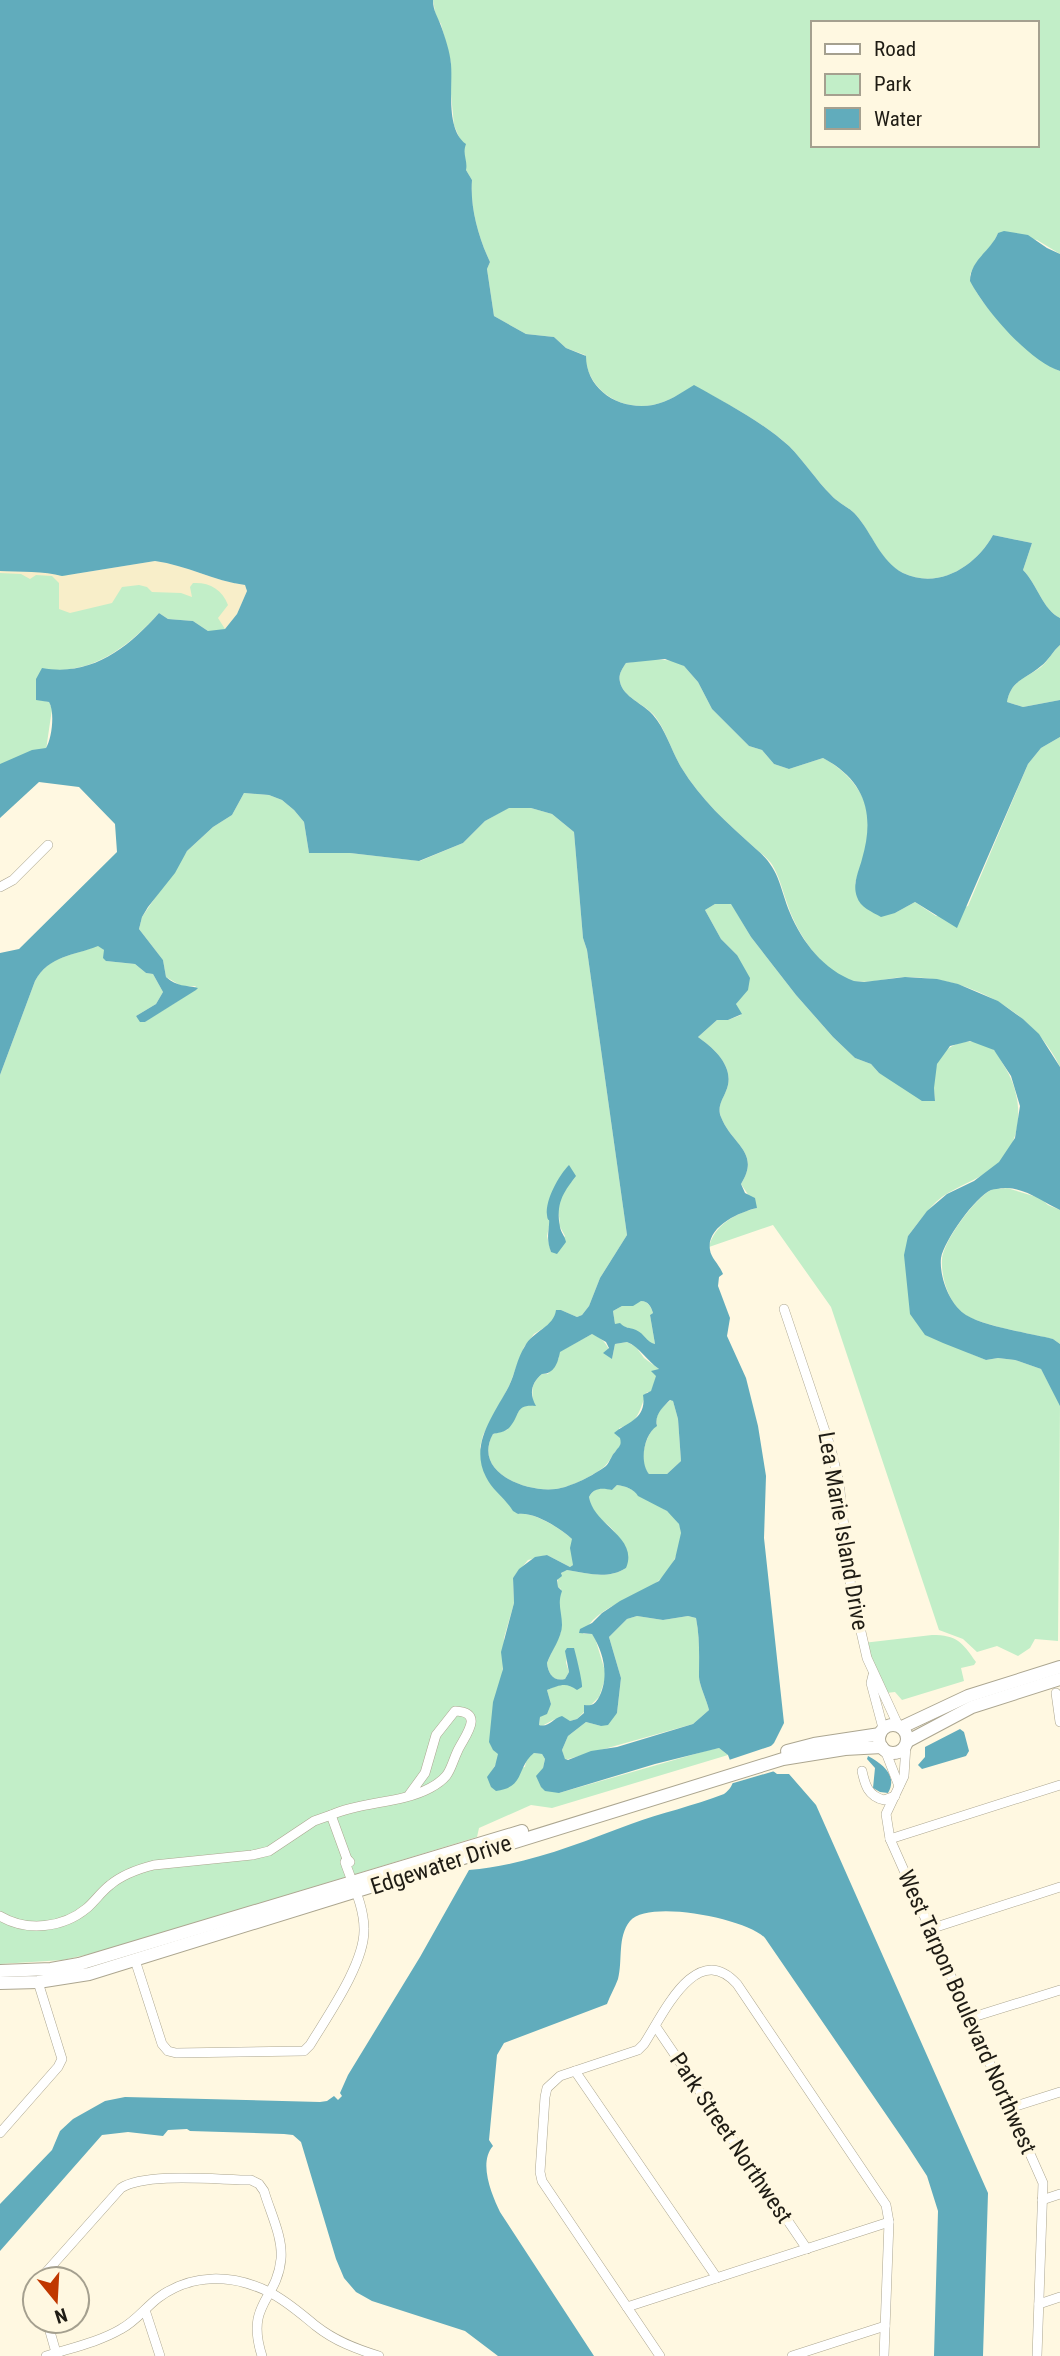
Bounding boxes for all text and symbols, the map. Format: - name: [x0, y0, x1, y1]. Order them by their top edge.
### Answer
- legend: [811, 21, 1039, 147]
- text: Road: [874, 37, 916, 61]
- text: Park: [874, 72, 912, 96]
- text: Water: [874, 107, 922, 131]
- street label: Lea Marie Island Drive: [812, 1430, 874, 1632]
- street label: Edgewater Drive: [367, 1830, 515, 1900]
- street label: West Tarpon Boulevard Northwest: [892, 1866, 1042, 2158]
- street label: Park Street Northwest: [664, 2048, 798, 2228]
- north arrow: [21, 2265, 91, 2335]
- text: N: [52, 2303, 70, 2328]

